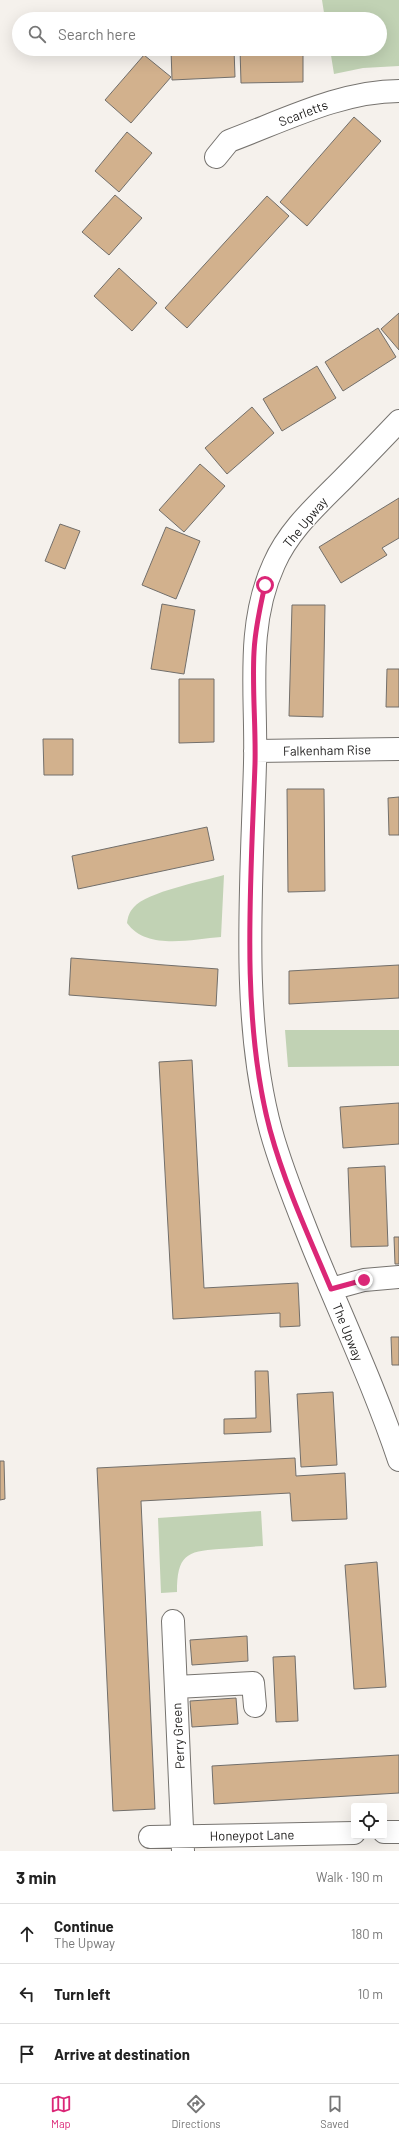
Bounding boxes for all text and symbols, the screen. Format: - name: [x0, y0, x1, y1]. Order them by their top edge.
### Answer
- search box: [12, 12, 387, 56]
- icon: search: [26, 23, 48, 45]
- text: Search here: [58, 25, 136, 43]
- street label: Scarletts: [276, 96, 330, 130]
- street label: The Upway: [279, 493, 331, 551]
- route start: [256, 576, 274, 594]
- street label: Falkenham Rise: [283, 741, 371, 759]
- route end: [355, 1271, 373, 1289]
- street label: The Upway: [329, 1301, 367, 1363]
- street label: Perry Green: [168, 1702, 188, 1770]
- map controls: [351, 1803, 387, 1839]
- button: locate: [351, 1803, 387, 1839]
- street label: Honeypot Lane: [210, 1826, 294, 1844]
- text: 3 min: [16, 1867, 56, 1887]
- text: Walk · 190 m: [316, 1869, 383, 1885]
- text: Continue: [54, 1917, 114, 1935]
- icon: ahead: [16, 1923, 38, 1945]
- text: 180 m: [351, 1926, 383, 1942]
- text: The Upway: [54, 1935, 115, 1951]
- icon: left: [16, 1983, 38, 2005]
- text: Turn left: [54, 1985, 110, 2003]
- text: 10 m: [358, 1986, 383, 2002]
- icon: arrive: [16, 2043, 38, 2065]
- text: Arrive at destination: [54, 2045, 190, 2063]
- tab: Map: [50, 2093, 72, 2130]
- tab: Directions: [171, 2093, 221, 2130]
- tab: Saved: [320, 2093, 349, 2130]

